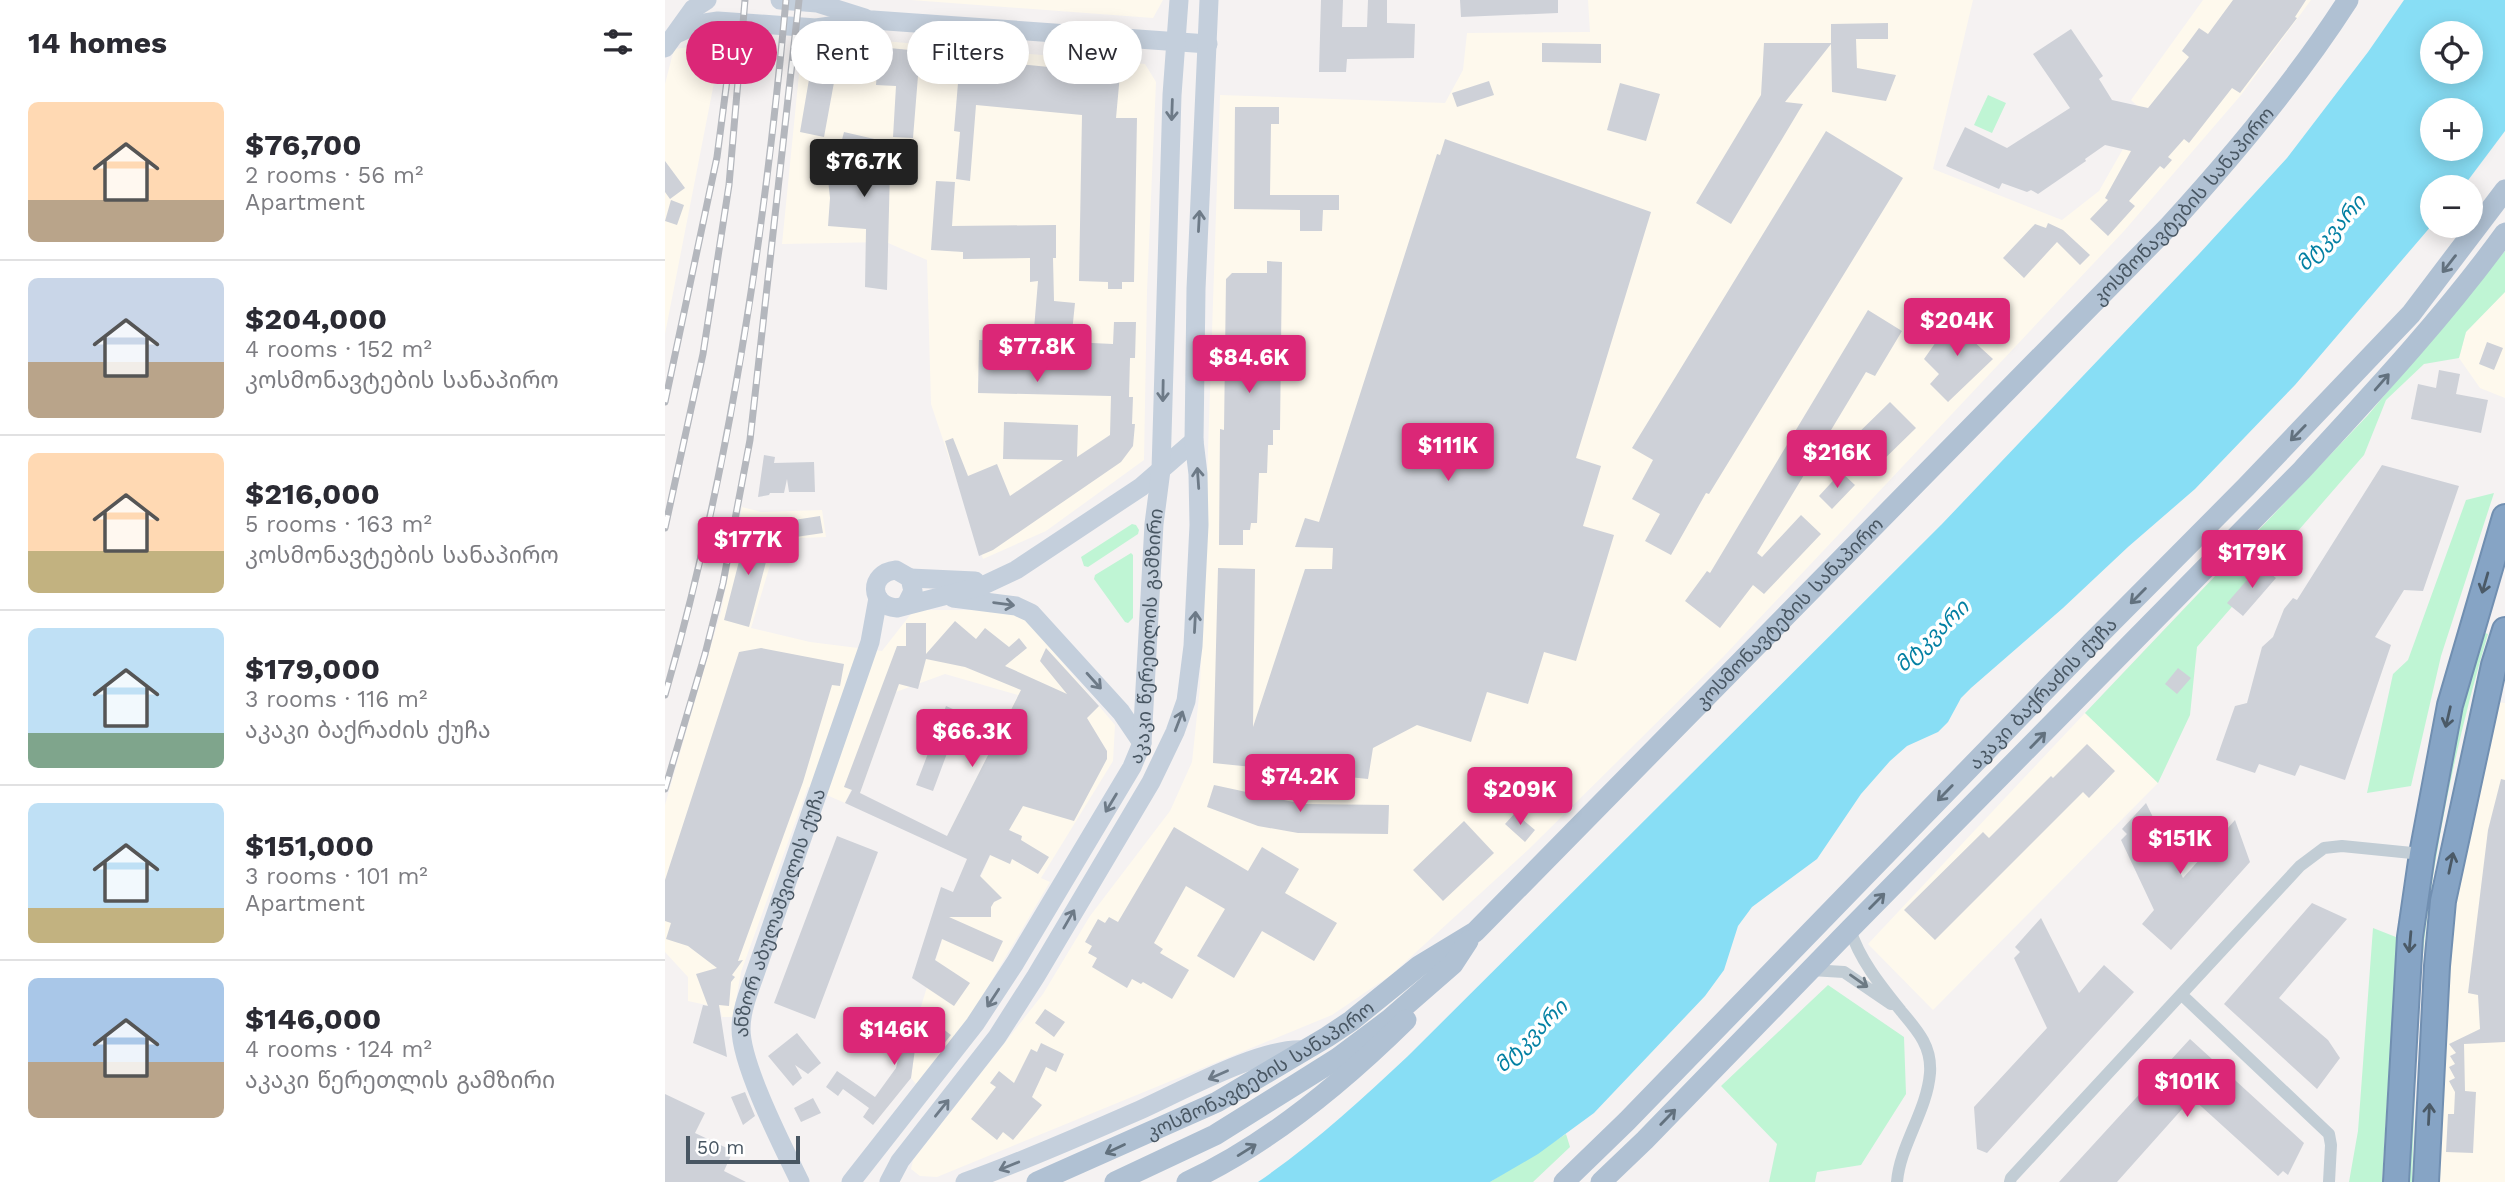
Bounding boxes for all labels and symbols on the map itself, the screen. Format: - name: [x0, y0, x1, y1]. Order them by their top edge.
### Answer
- one-way arrow: [1165, 99, 1178, 122]
- street label: კოსმონავტების სანაპირო: [2087, 102, 2279, 309]
- pin: $76.7K: [807, 140, 921, 199]
- water label: მტკვარი: [2291, 189, 2372, 277]
- one-way arrow: [1193, 210, 1206, 233]
- one-way arrow: [2442, 254, 2457, 273]
- pin: $204K: [1908, 298, 2006, 358]
- pin: $77.8K: [980, 324, 1094, 384]
- pin: $84.6K: [1192, 336, 1306, 395]
- one-way arrow: [2374, 373, 2390, 391]
- one-way arrow: [1157, 379, 1170, 402]
- pin: $111K: [1399, 424, 1497, 483]
- one-way arrow: [2289, 424, 2306, 441]
- pin: $216K: [1788, 430, 1886, 490]
- one-way arrow: [1191, 467, 1204, 490]
- street label: აკაკი წერეთლის გამზირი: [1124, 507, 1168, 767]
- street label: კოსმონავტების სანაპირო: [1690, 513, 1888, 714]
- pin: $177K: [699, 518, 797, 577]
- pin: $179K: [2203, 530, 2301, 590]
- one-way arrow: [2478, 571, 2491, 593]
- one-way arrow: [2130, 587, 2147, 604]
- water label: მტკვარი: [1890, 594, 1975, 678]
- one-way arrow: [992, 598, 1015, 611]
- one-way arrow: [1188, 610, 1201, 633]
- street label: აკაკი ბაქრაძის ქუჩა: [1964, 613, 2122, 774]
- one-way arrow: [1086, 672, 1102, 690]
- one-way arrow: [2440, 706, 2453, 728]
- pin: $66.3K: [915, 710, 1029, 769]
- one-way arrow: [1174, 711, 1187, 733]
- one-way arrow: [2029, 732, 2046, 749]
- pin: $74.2K: [1243, 754, 1357, 814]
- pin: $209K: [1471, 768, 1569, 827]
- street label: ანზორ აბულაშვილის ქუჩა: [730, 785, 830, 1038]
- one-way arrow: [1937, 785, 1954, 802]
- one-way arrow: [1103, 793, 1117, 813]
- pin: $151K: [2131, 816, 2229, 876]
- one-way arrow: [2445, 852, 2459, 875]
- one-way arrow: [1869, 893, 1886, 910]
- one-way arrow: [1062, 909, 1076, 929]
- one-way arrow: [2403, 930, 2416, 952]
- one-way arrow: [1849, 974, 1868, 988]
- one-way arrow: [986, 988, 1000, 1007]
- water label: მტკვარი: [1489, 993, 1574, 1078]
- street label: კოსმონავტების სანაპირო: [1142, 996, 1379, 1144]
- pin: $146K: [845, 1007, 943, 1067]
- pin: $101K: [2138, 1060, 2236, 1119]
- one-way arrow: [1208, 1069, 1229, 1082]
- one-way arrow: [934, 1099, 950, 1117]
- one-way arrow: [2423, 1103, 2436, 1126]
- one-way arrow: [1659, 1109, 1676, 1126]
- scale bar: [686, 1133, 800, 1165]
- one-way arrow: [1236, 1142, 1256, 1156]
- one-way arrow: [1105, 1143, 1126, 1156]
- one-way arrow: [999, 1160, 1020, 1173]

